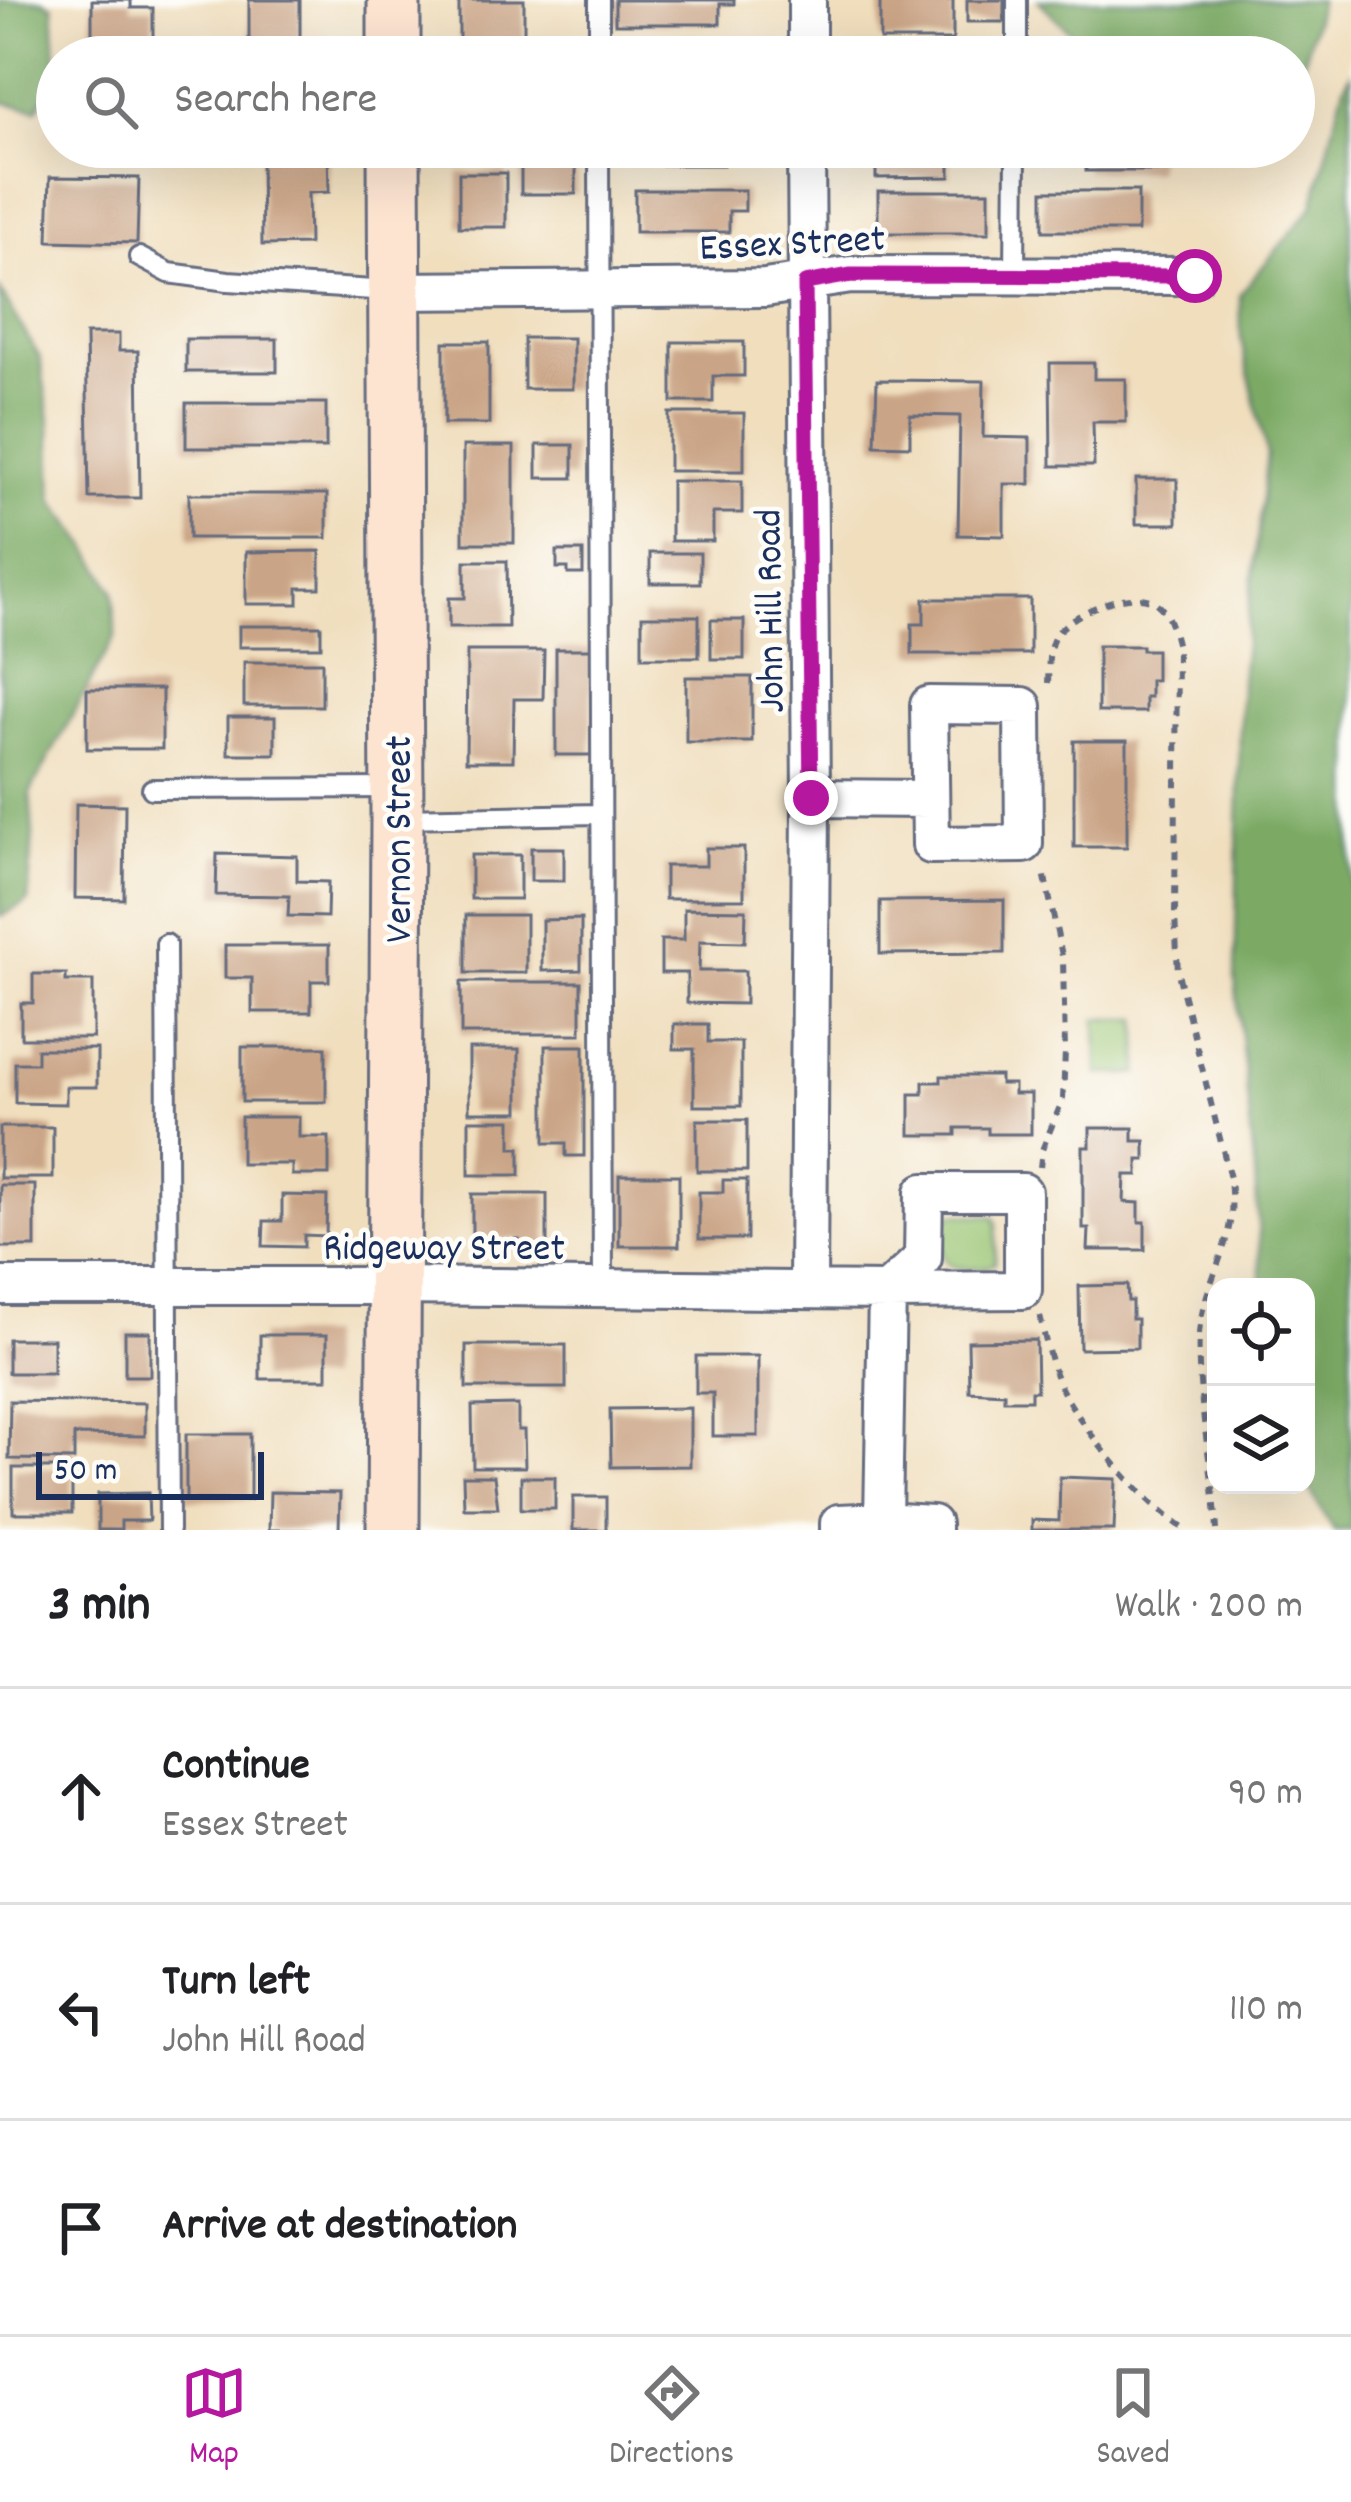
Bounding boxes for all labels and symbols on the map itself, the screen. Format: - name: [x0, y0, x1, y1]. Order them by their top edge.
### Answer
- street label: Essex Street: [698, 214, 887, 279]
- route start: [1168, 249, 1222, 303]
- street label: John Hill Road: [744, 508, 803, 713]
- street label: Vernon Street: [375, 735, 430, 943]
- route end: [784, 771, 838, 825]
- street label: Ridgeway Street: [323, 1224, 565, 1279]
- scale bar: [36, 1446, 264, 1499]

